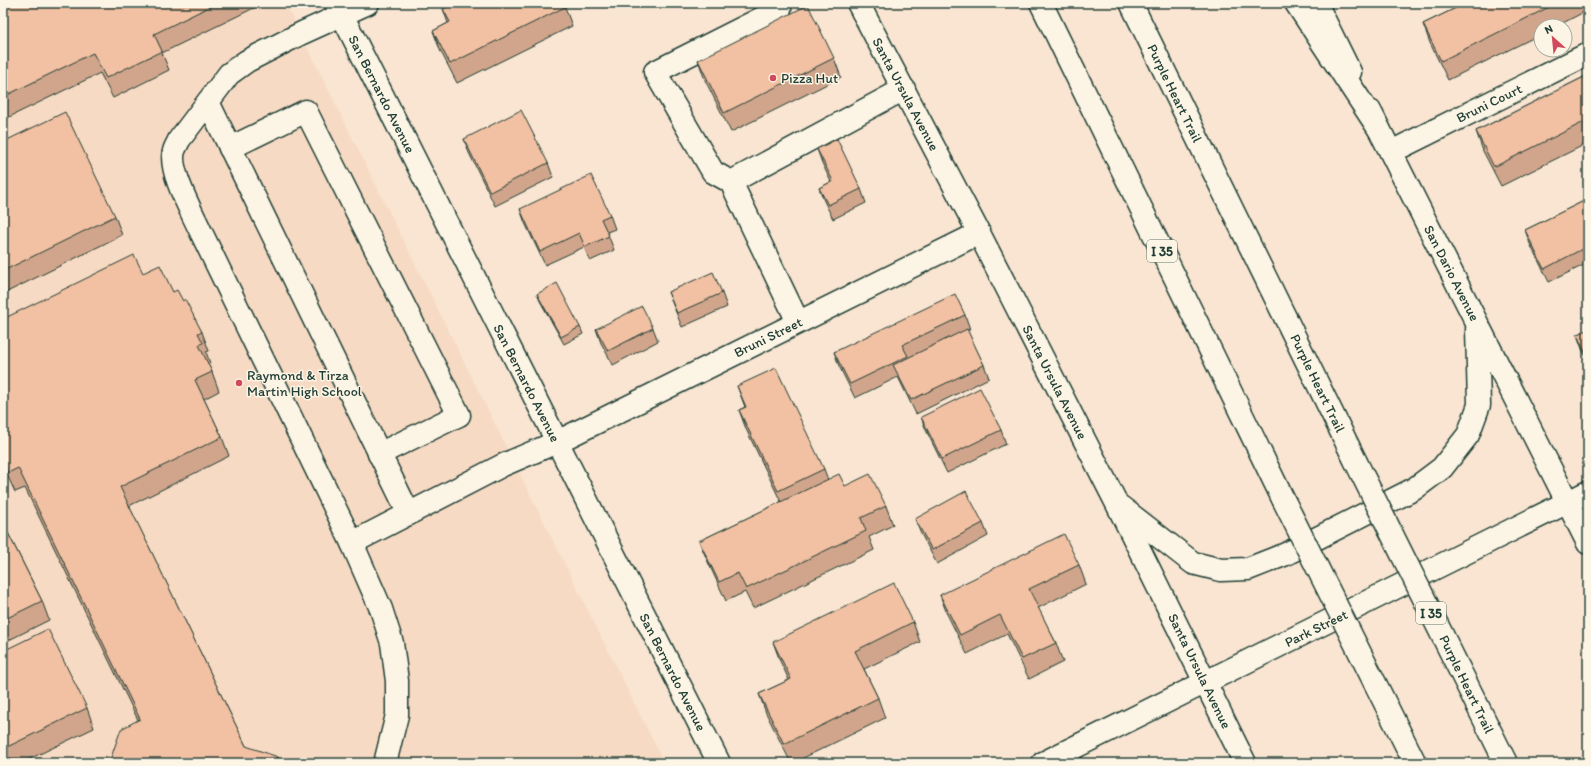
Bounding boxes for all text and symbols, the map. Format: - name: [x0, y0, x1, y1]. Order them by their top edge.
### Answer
- north arrow: [1533, 18, 1573, 58]
- text: N: [1542, 22, 1555, 37]
- street label: San Bernardo Avenue: [344, 32, 419, 156]
- street label: Santa Ursula Avenue: [868, 35, 943, 154]
- street label: Purple Heart Trail: [1143, 41, 1206, 145]
- place label: Pizza Hut: [781, 70, 838, 87]
- marker: Pizza Hut: [768, 73, 778, 83]
- street label: Bruni Court: [1453, 80, 1525, 127]
- street label: San Dario Avenue: [1420, 222, 1483, 324]
- road number: I 35: [1147, 240, 1177, 262]
- street label: Bruni Street: [731, 314, 805, 361]
- street label: San Bernardo Avenue: [489, 321, 564, 445]
- street label: Santa Ursula Avenue: [1018, 322, 1091, 443]
- street label: Purple Heart Trail: [1286, 331, 1349, 435]
- place label: Raymond & Tirza Martin High School: [247, 367, 362, 400]
- marker: Raymond & Tirza Martin High School: [234, 378, 244, 388]
- road number: I 35: [1416, 602, 1446, 624]
- street label: Park Street: [1282, 606, 1350, 651]
- street label: San Bernardo Avenue: [635, 610, 710, 734]
- street label: Santa Ursula Avenue: [1164, 611, 1235, 732]
- street label: Purple Heart Trail: [1435, 632, 1498, 736]

